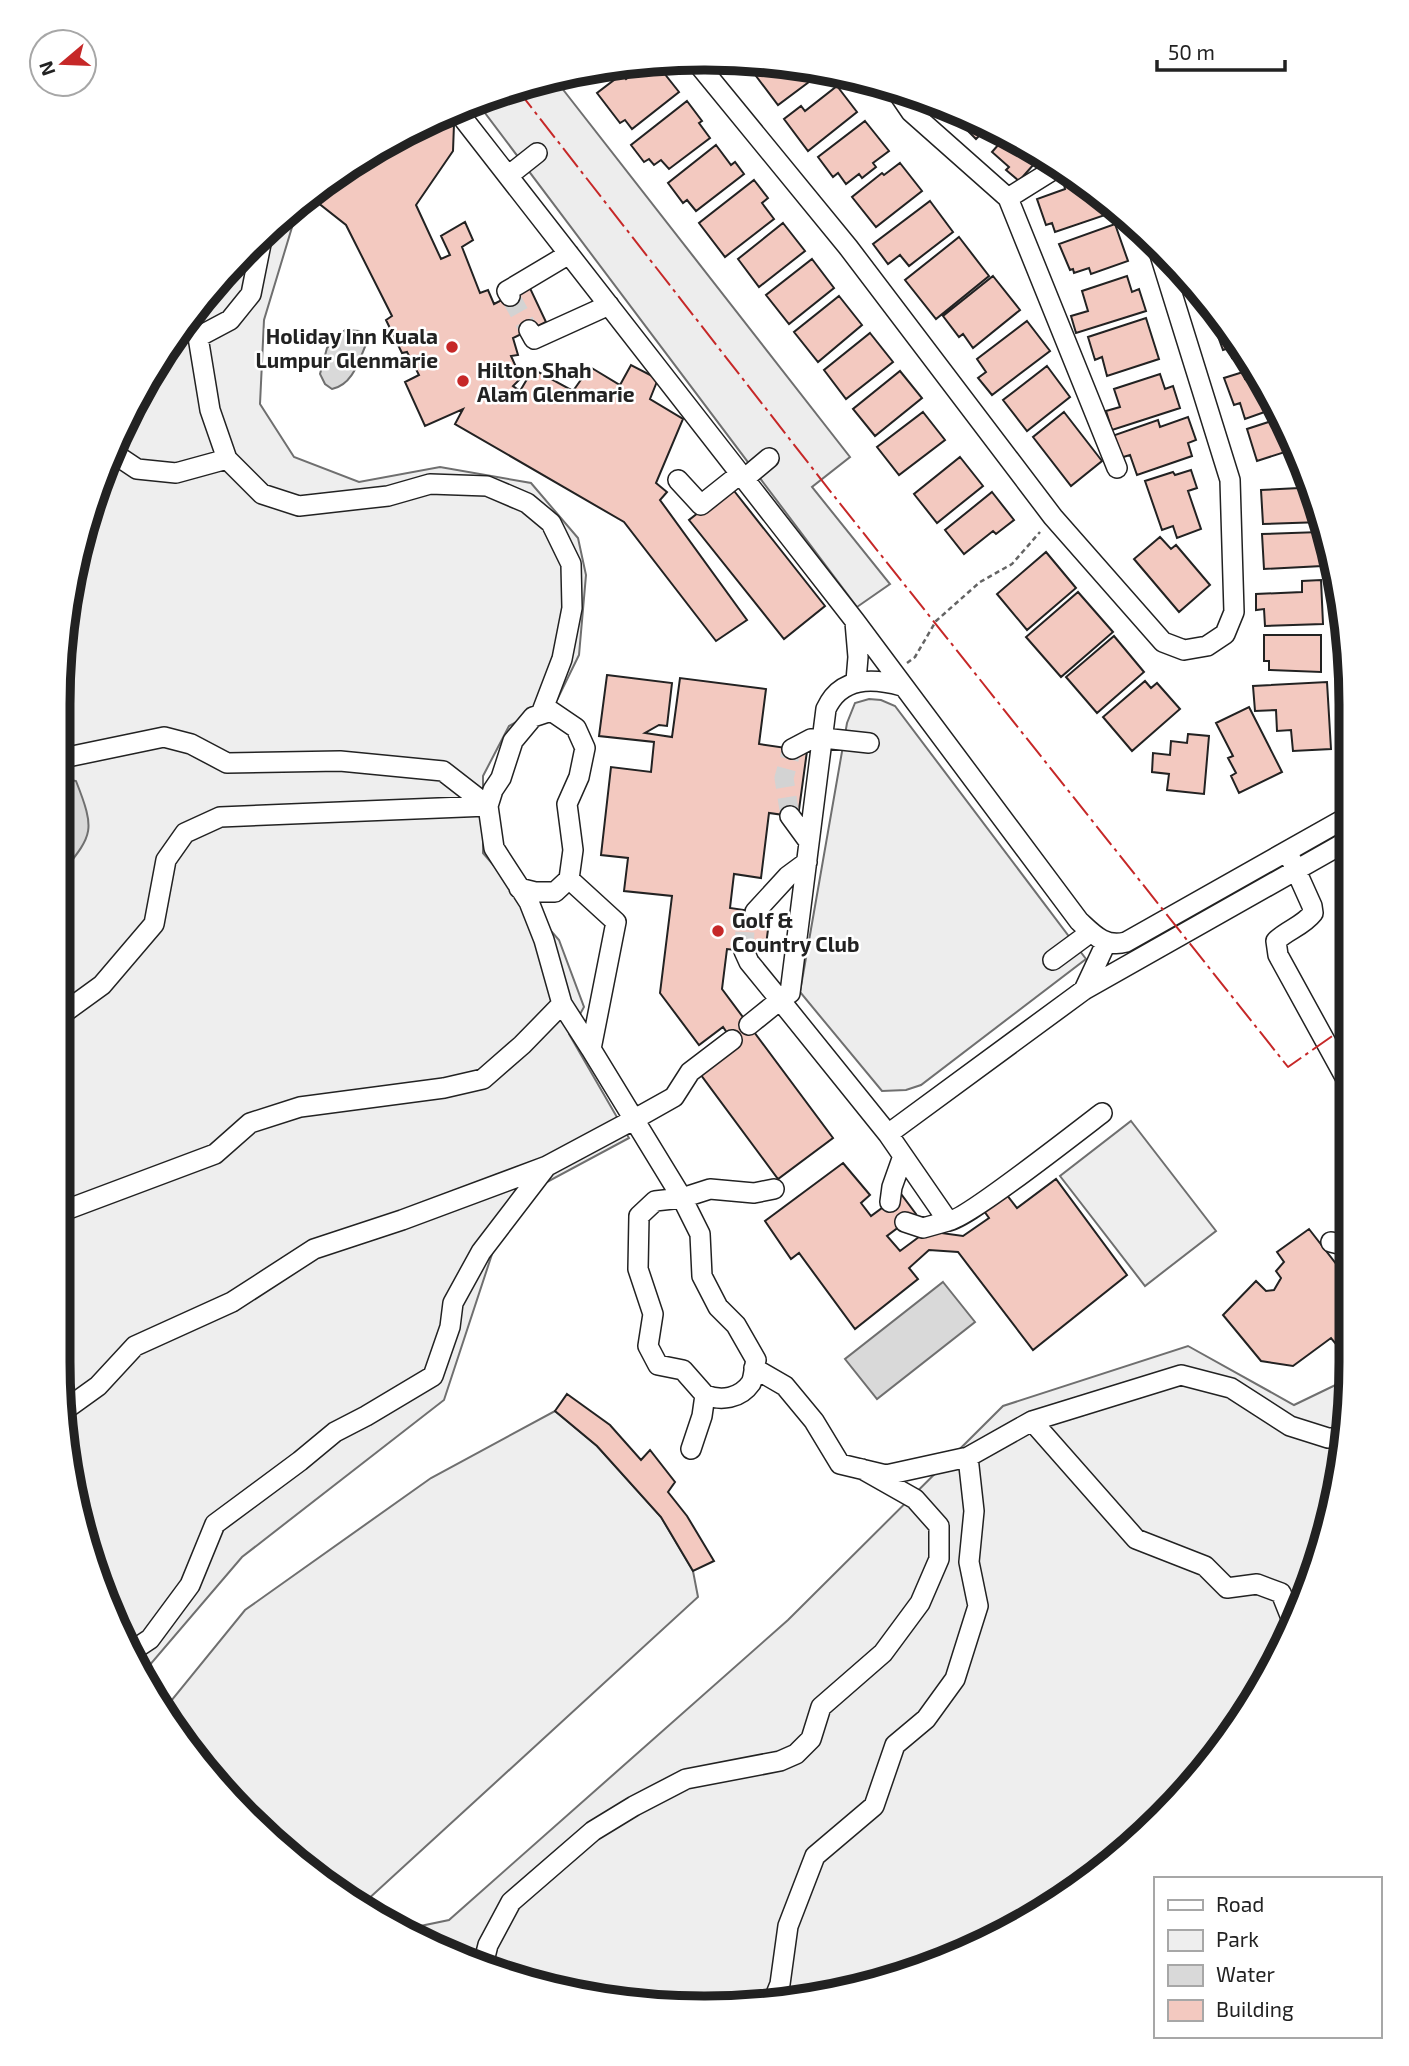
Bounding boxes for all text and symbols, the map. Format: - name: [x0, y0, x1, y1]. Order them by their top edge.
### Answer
- north arrow: [28, 28, 98, 98]
- scale bar: [1157, 28, 1285, 72]
- text: 50 m: [1168, 39, 1215, 64]
- text: N: [33, 58, 60, 79]
- place label: Holiday Inn Kuala Lumpur Glenmarie: [256, 323, 438, 372]
- marker: Holiday Inn Kuala Lumpur Glenmarie: [444, 339, 460, 355]
- place label: Hilton Shah Alam Glenmarie: [477, 357, 635, 406]
- marker: Hilton Shah Alam Glenmarie: [455, 373, 471, 389]
- place label: Golf & Country Club: [732, 907, 860, 957]
- marker: Golf & Country Club: [710, 923, 726, 939]
- legend: [1154, 1877, 1381, 2038]
- text: Road: [1216, 1891, 1264, 1916]
- text: Park: [1216, 1926, 1259, 1951]
- text: Water: [1216, 1961, 1275, 1986]
- text: Building: [1216, 1996, 1294, 2021]

